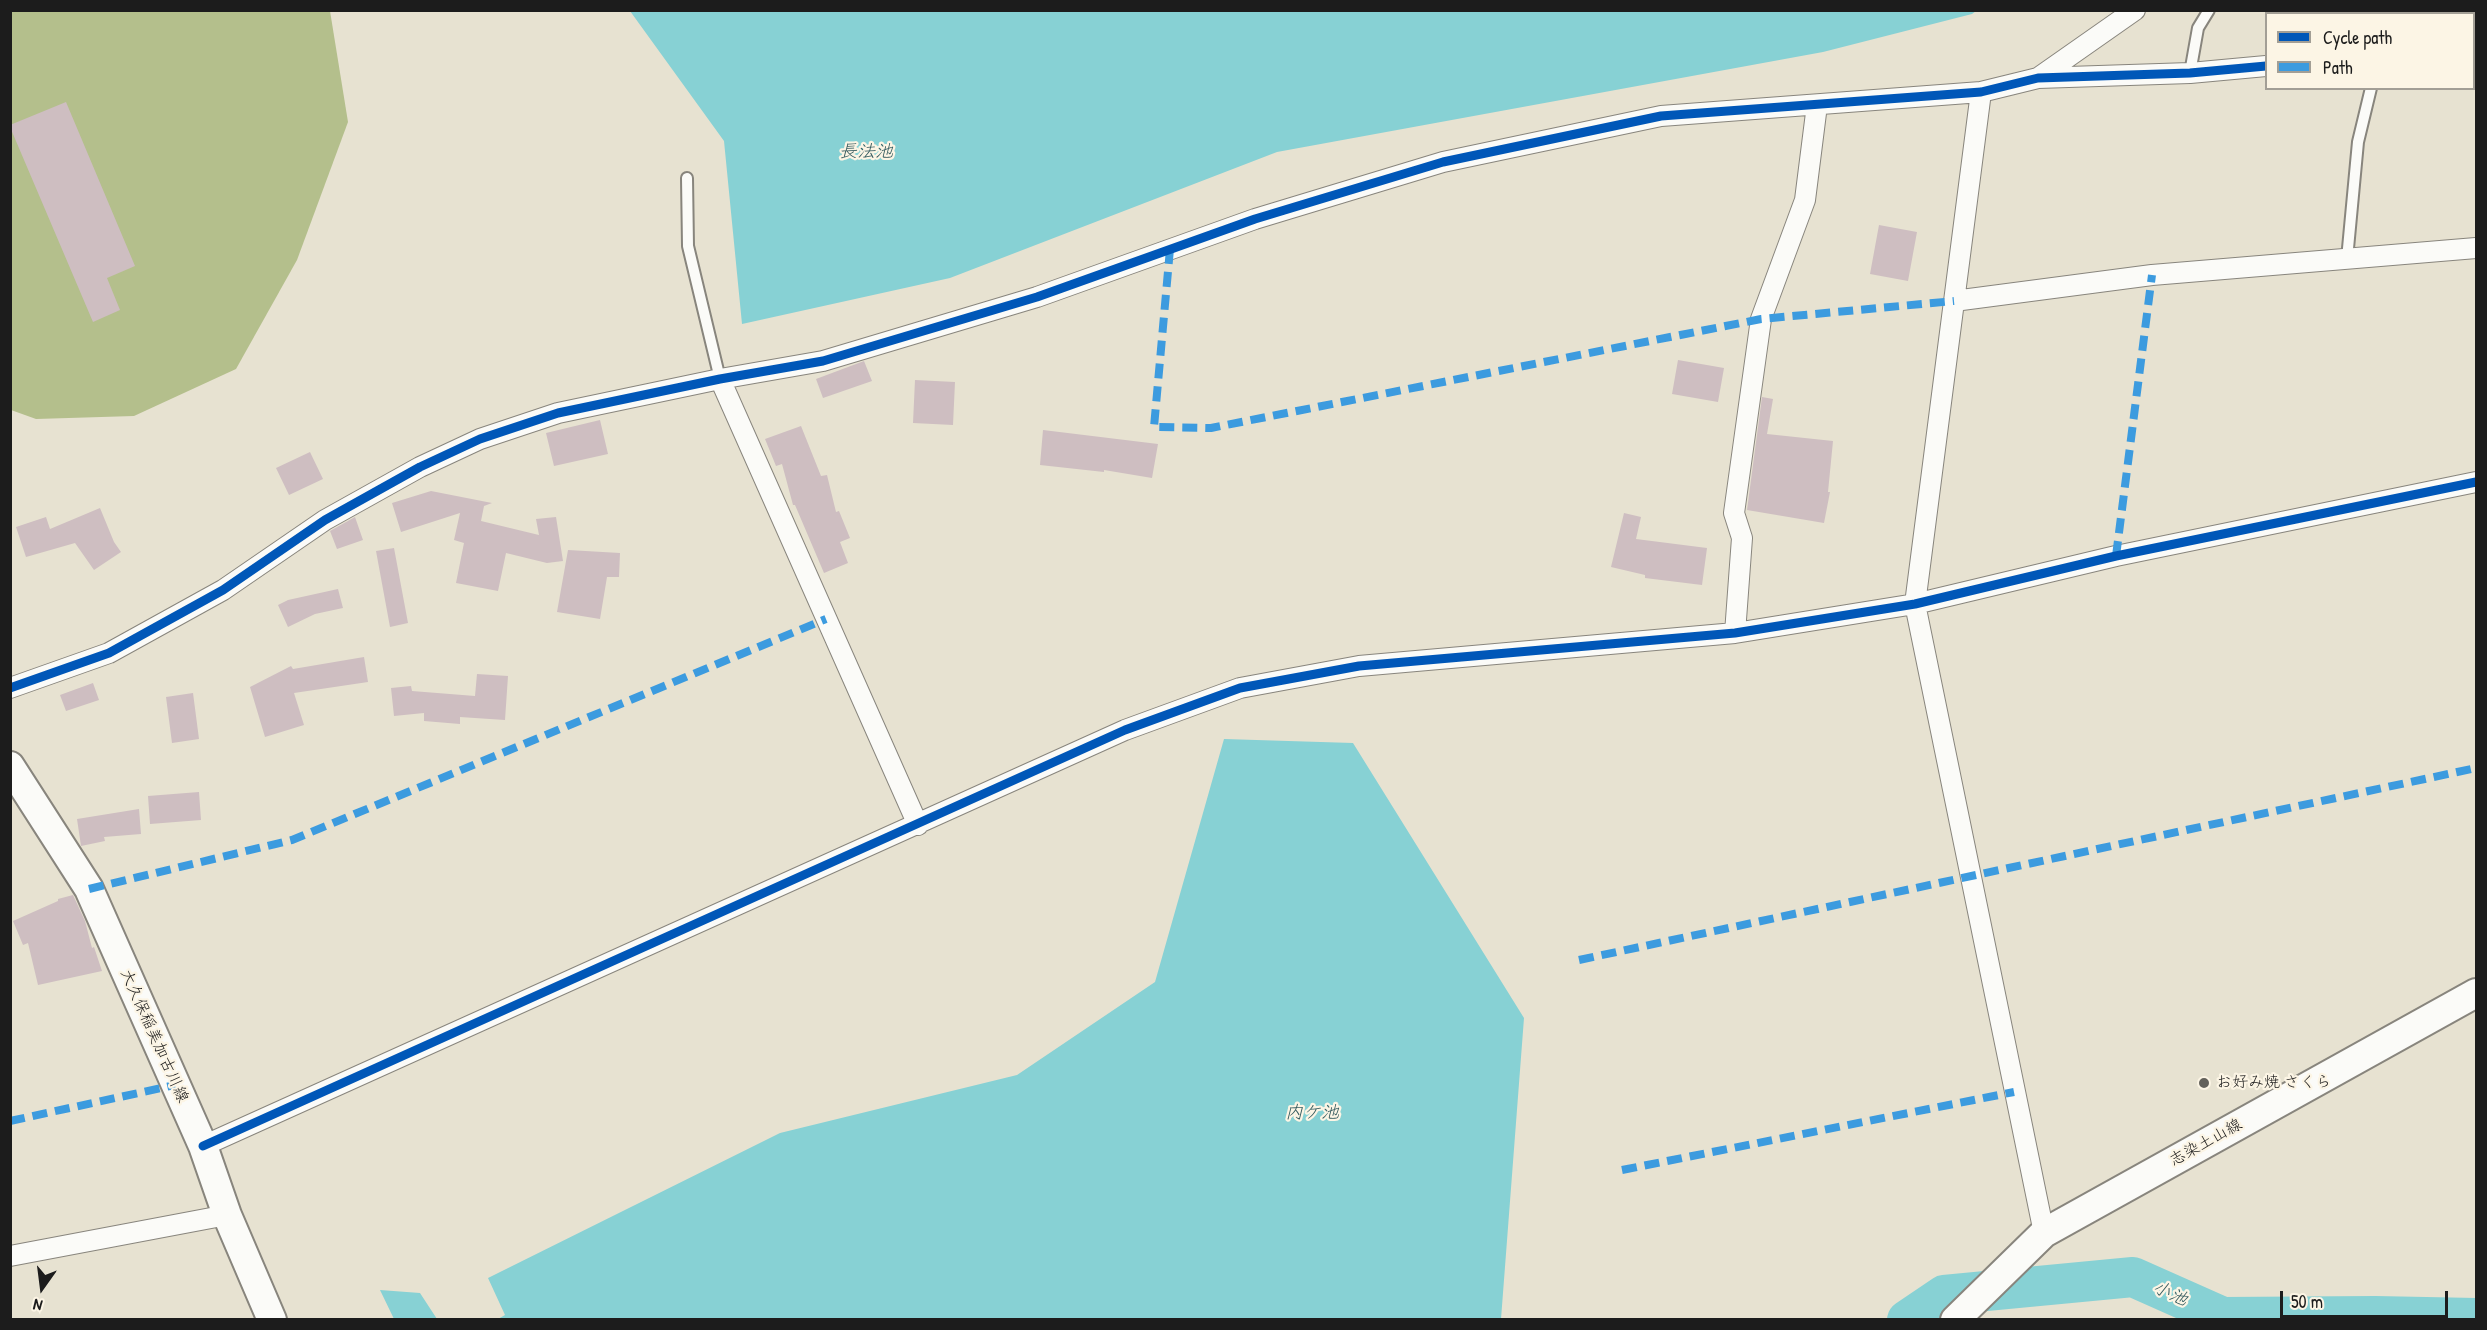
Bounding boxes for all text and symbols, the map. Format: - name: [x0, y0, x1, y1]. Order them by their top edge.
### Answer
- legend: [2265, 12, 2475, 90]
- text: Cycle path: [2323, 25, 2392, 50]
- text: Path: [2323, 55, 2352, 80]
- water label: 長法池: [839, 141, 893, 163]
- street label: 大久保稲美加古川線: [116, 966, 192, 1106]
- place label: お好み焼 さくら: [2216, 1073, 2332, 1093]
- marker: お好み焼 さくら: [2197, 1076, 2211, 1090]
- water label: 内ケ池: [1285, 1102, 1339, 1124]
- street label: 志染土山線: [2166, 1115, 2246, 1171]
- north arrow: [12, 1258, 72, 1318]
- water label: 小池: [2149, 1277, 2191, 1311]
- scale bar: [2283, 1279, 2451, 1317]
- text: 50 m: [2291, 1289, 2323, 1314]
- text: N: [31, 1294, 44, 1317]

